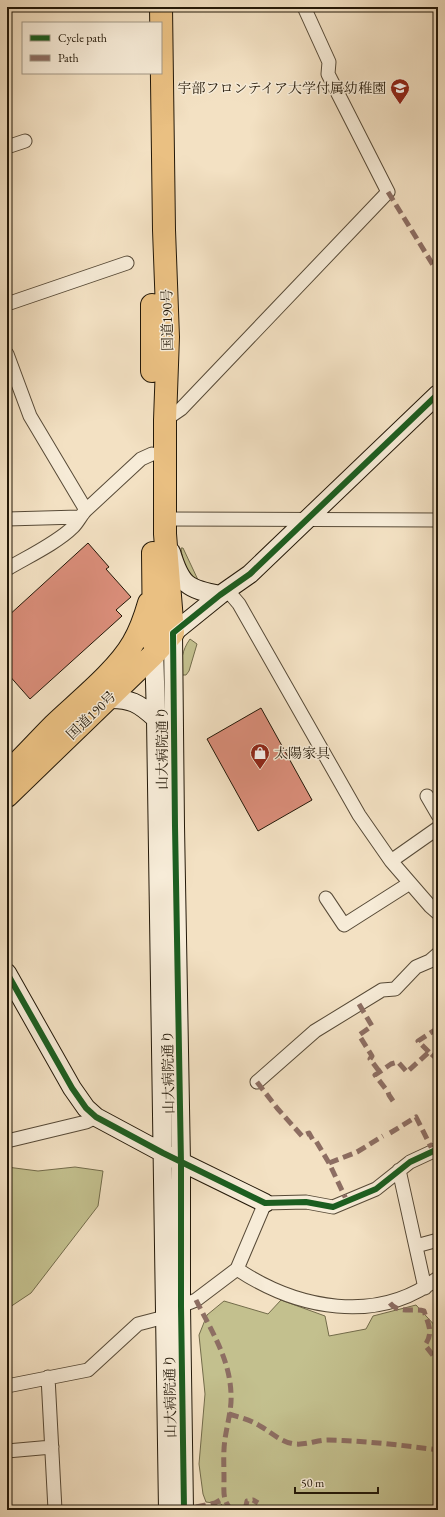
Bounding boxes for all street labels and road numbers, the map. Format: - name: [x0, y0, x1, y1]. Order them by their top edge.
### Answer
- street label: 国道190号: [157, 289, 177, 351]
- street label: 国道190号: [62, 687, 120, 743]
- street label: 山大病院通り: [153, 706, 171, 790]
- street label: 山大病院通り: [158, 1030, 178, 1114]
- street label: 山大病院通り: [160, 1354, 180, 1438]

